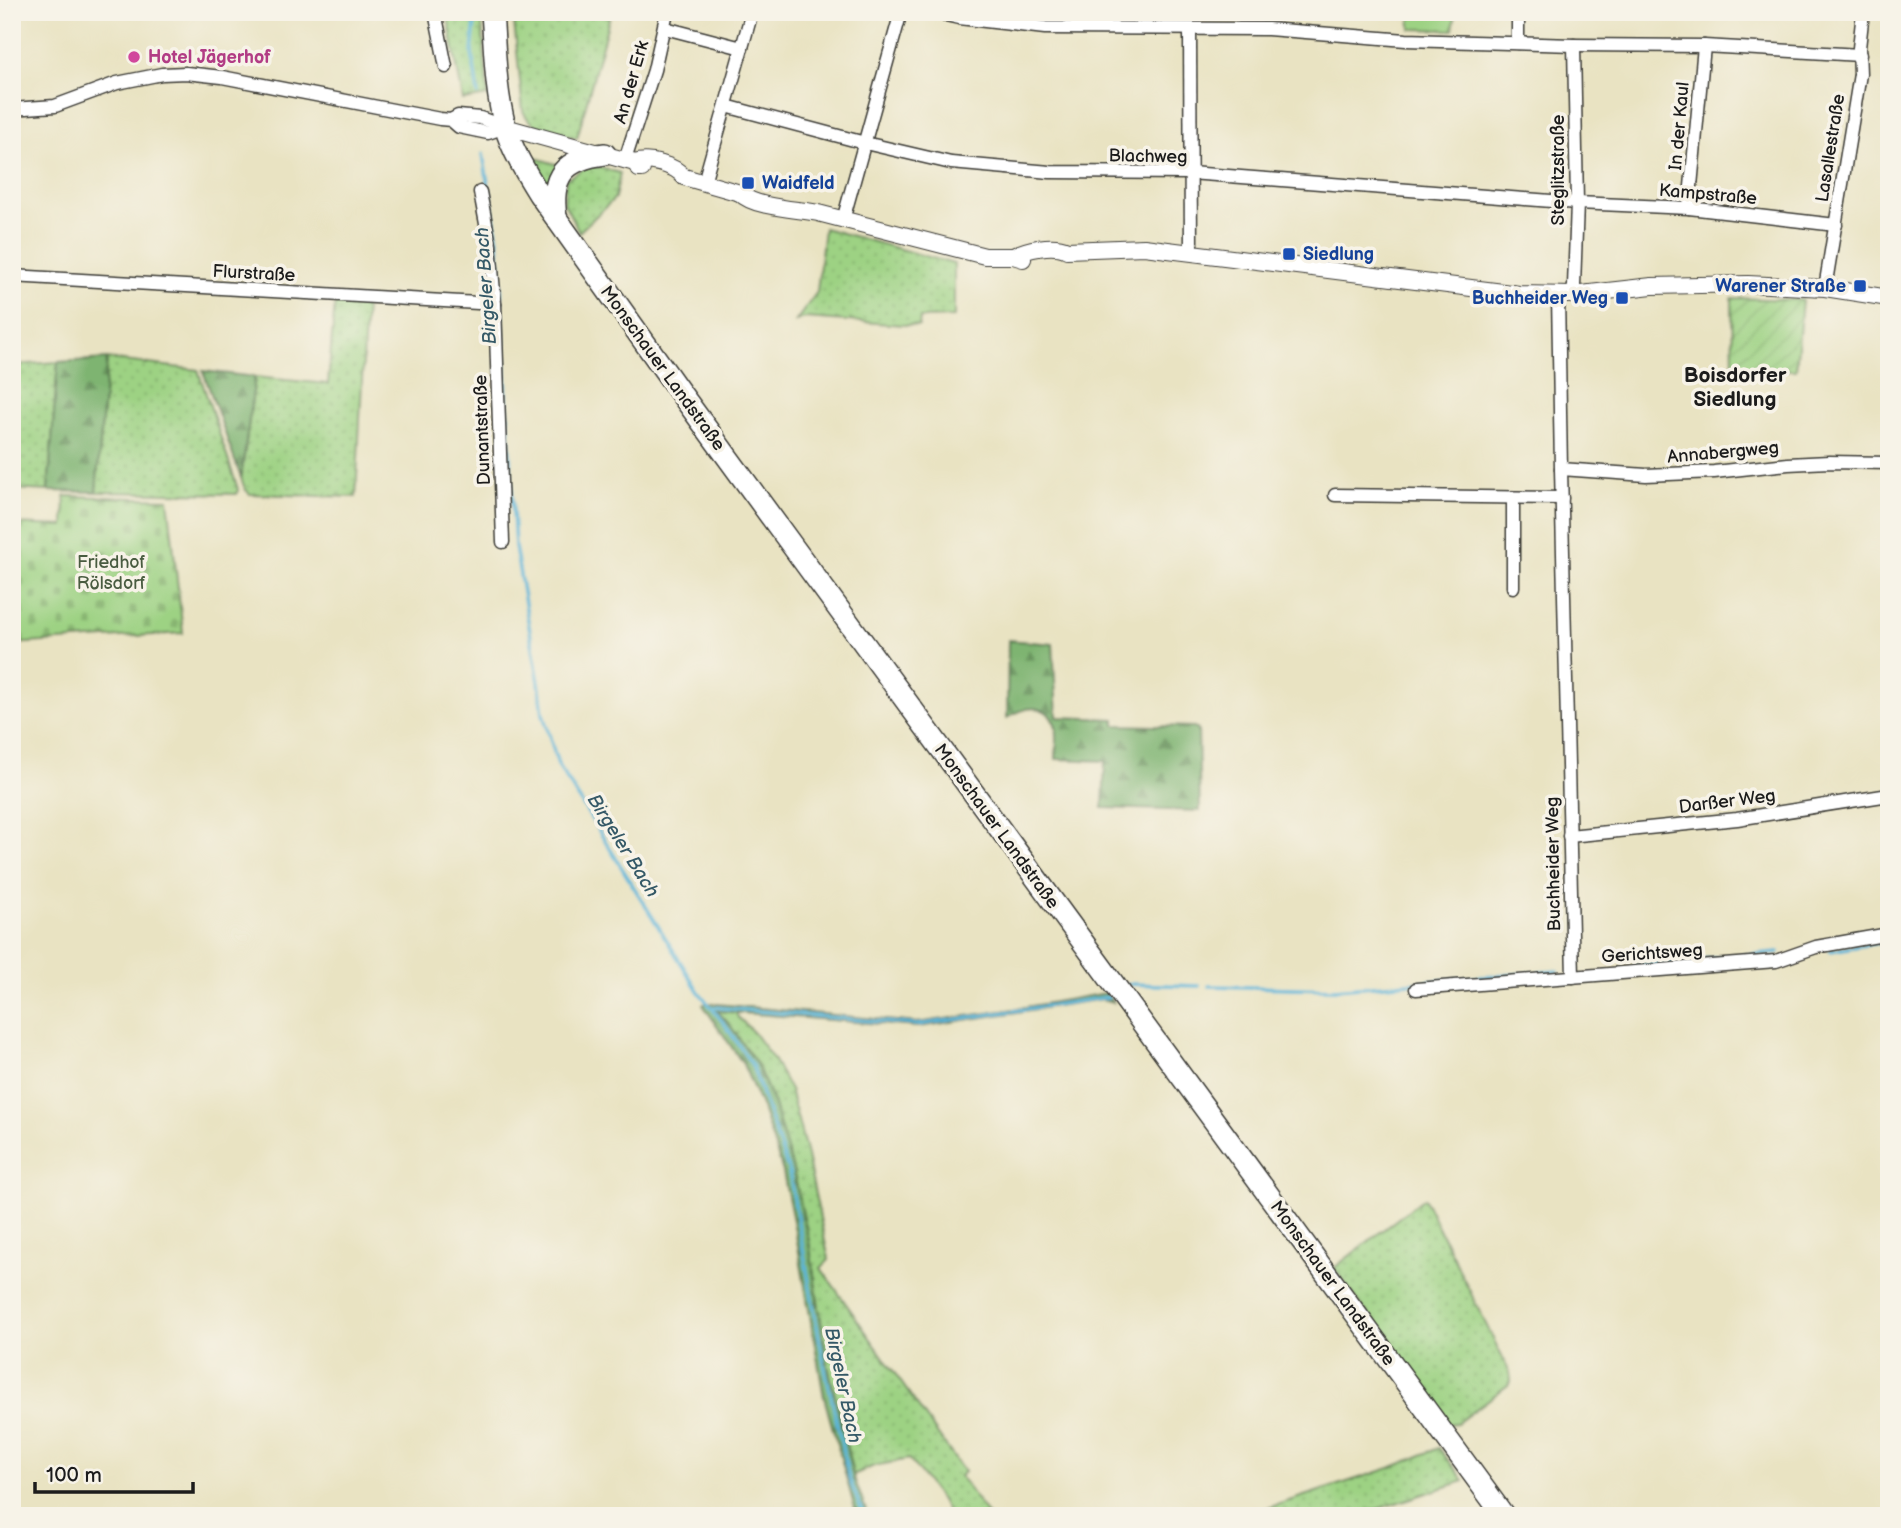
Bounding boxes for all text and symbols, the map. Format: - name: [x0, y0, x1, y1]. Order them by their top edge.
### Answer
- street label: An der Erk: [610, 38, 653, 126]
- place label: Hotel Jägerhof: [148, 47, 271, 68]
- marker: Hotel Jägerhof: [126, 49, 142, 65]
- street label: In der Kaul: [1665, 81, 1694, 171]
- street label: Lasallestraße: [1812, 92, 1849, 204]
- street label: Steglitzstraße: [1548, 114, 1569, 225]
- street label: Blachweg: [1108, 145, 1188, 168]
- place label: Waidfeld: [762, 173, 835, 194]
- marker: Waidfeld: [740, 175, 756, 191]
- street label: Kampstraße: [1658, 180, 1758, 209]
- water label: Birgeler Bach: [471, 227, 502, 345]
- place label: Siedlung: [1303, 244, 1374, 265]
- marker: Siedlung: [1281, 246, 1297, 262]
- street label: Flurstraße: [212, 261, 296, 286]
- place label: Warener Straße: [1715, 276, 1846, 297]
- marker: Warener Straße: [1852, 278, 1868, 294]
- street label: Monschauer Landstraße: [596, 282, 730, 455]
- place label: Buchheider Weg: [1472, 288, 1608, 309]
- marker: Buchheider Weg: [1614, 290, 1630, 306]
- district label: Boisdorfer Siedlung: [1684, 363, 1787, 412]
- street label: Dunantstraße: [470, 374, 495, 486]
- street label: Annabergweg: [1666, 437, 1780, 468]
- park label: Friedhof Rölsdorf: [77, 552, 146, 594]
- street label: Monschauer Landstraße: [930, 740, 1064, 913]
- street label: Darßer Weg: [1677, 785, 1777, 818]
- water label: Birgeler Bach: [582, 790, 664, 902]
- street label: Buchheider Weg: [1542, 796, 1565, 932]
- street label: Gerichtsweg: [1601, 939, 1703, 968]
- street label: Monschauer Landstraße: [1266, 1197, 1400, 1370]
- water label: Birgeler Bach: [819, 1326, 866, 1445]
- scale bar: [35, 1451, 192, 1495]
- text: 100 m: [46, 1463, 102, 1488]

